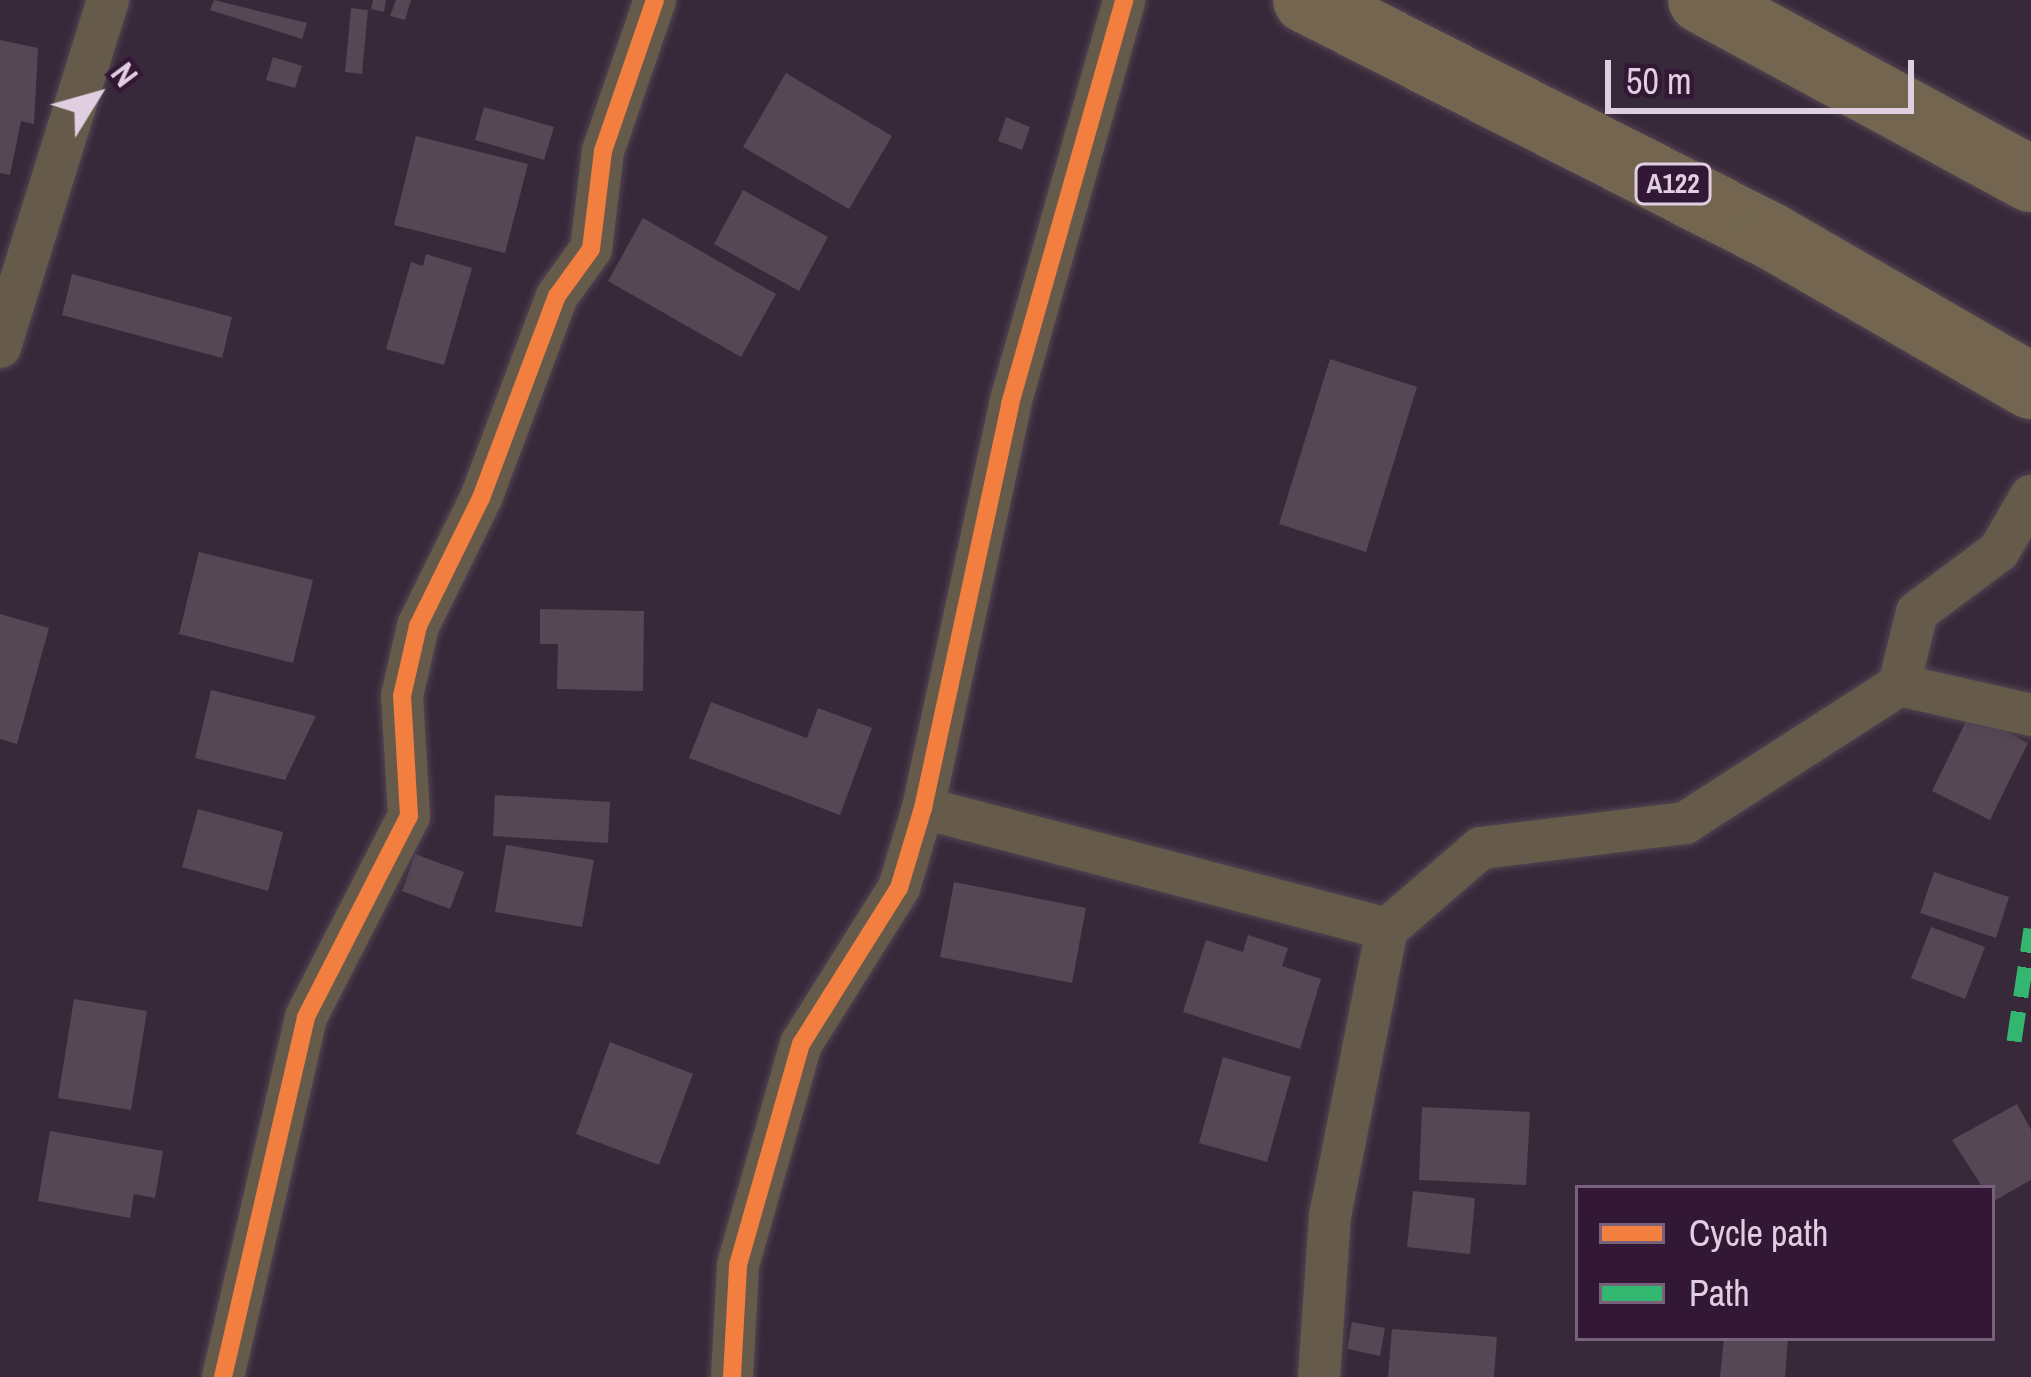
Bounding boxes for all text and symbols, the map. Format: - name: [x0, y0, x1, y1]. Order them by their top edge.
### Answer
- north arrow: [36, 36, 156, 156]
- scale bar: [1611, 36, 1920, 110]
- text: N: [101, 53, 148, 95]
- text: 50 m: [1626, 57, 1692, 105]
- road number: A122: [1634, 163, 1712, 205]
- legend: [1575, 1185, 1995, 1341]
- text: Cycle path: [1689, 1209, 1828, 1257]
- text: Path: [1689, 1269, 1750, 1317]

